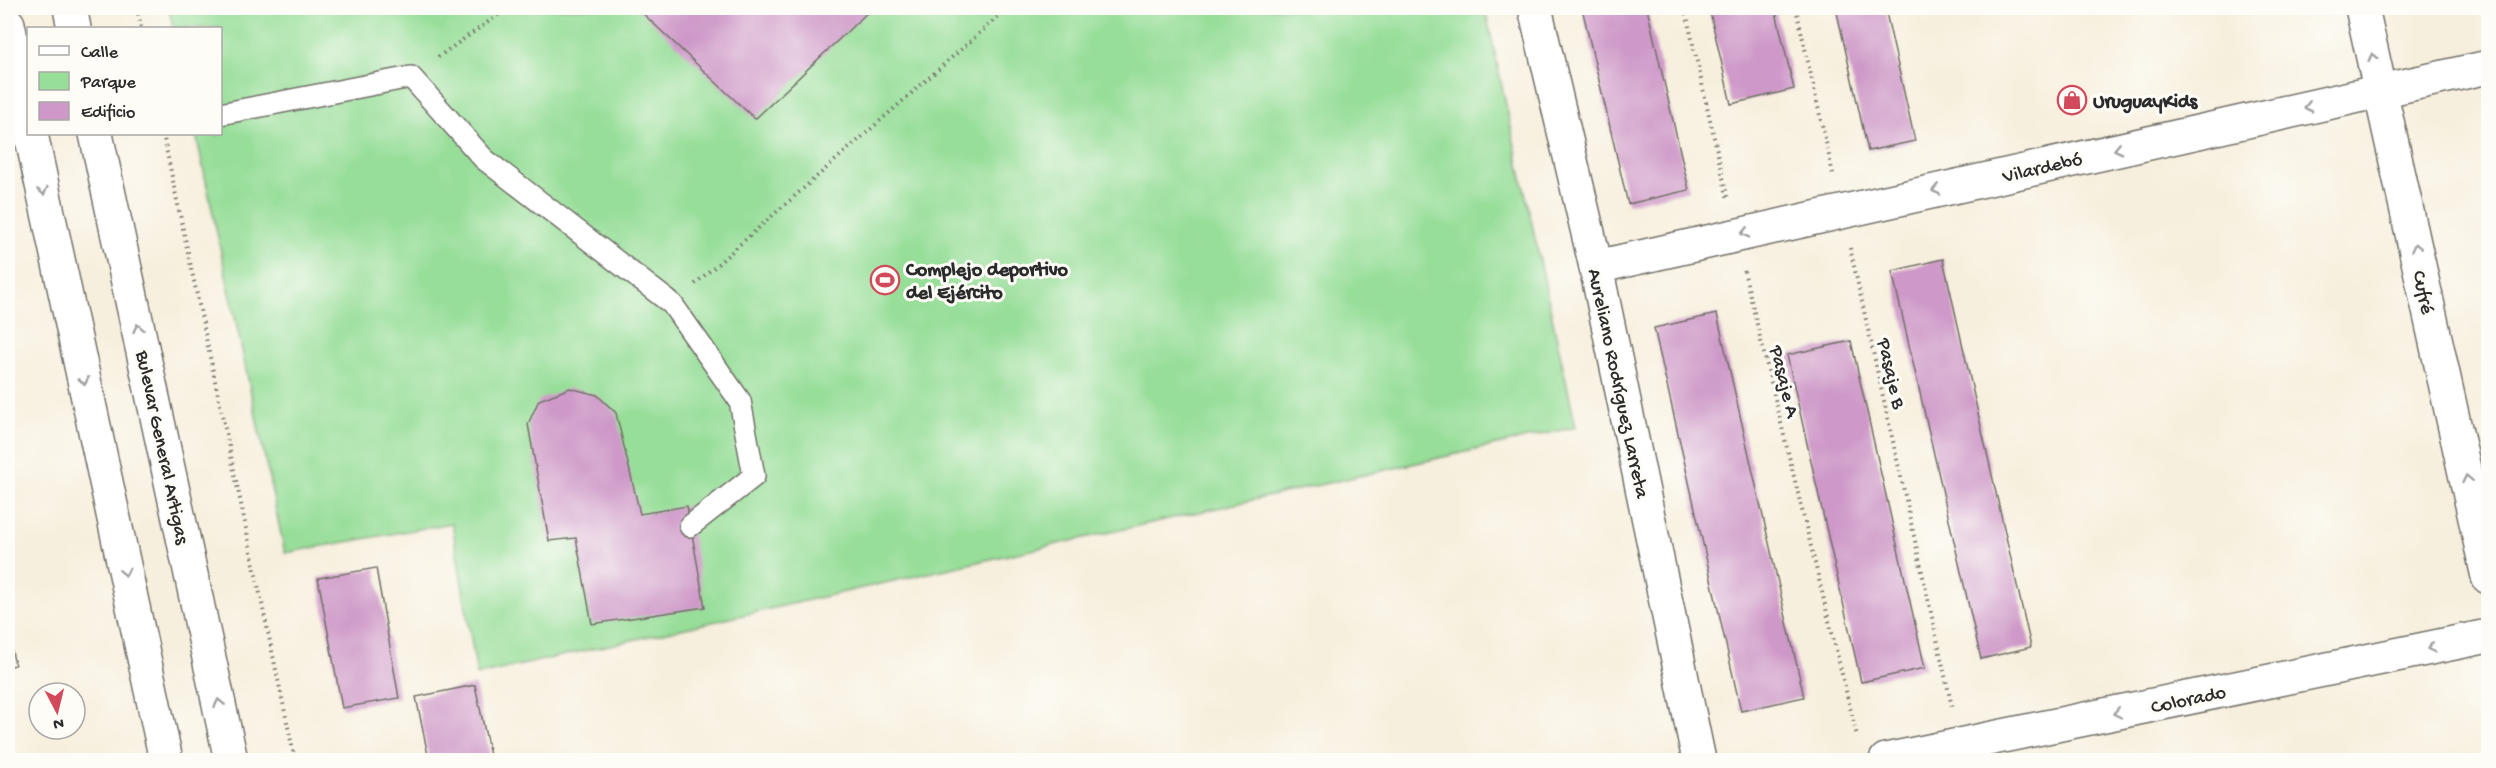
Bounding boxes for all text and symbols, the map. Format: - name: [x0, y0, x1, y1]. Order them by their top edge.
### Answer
- legend: [27, 27, 222, 135]
- text: Calle: [81, 43, 119, 64]
- one-way arrow: [2368, 52, 2381, 62]
- text: Parque: [80, 73, 137, 94]
- shop icon: UruguayKids: [2056, 84, 2088, 116]
- place label: UruguayKids: [2093, 92, 2199, 115]
- one-way arrow: [2304, 99, 2314, 112]
- text: Edificio: [81, 103, 135, 124]
- one-way arrow: [2113, 142, 2123, 155]
- street label: Vilardebó: [2000, 149, 2085, 190]
- one-way arrow: [1931, 183, 1941, 196]
- one-way arrow: [36, 185, 49, 195]
- one-way arrow: [1741, 226, 1751, 239]
- one-way arrow: [2410, 242, 2423, 252]
- place label: Complejo deportivo del Ejército: [905, 260, 1069, 306]
- sports icon: Complejo deportivo del Ejército: [869, 264, 901, 296]
- street label: Aureliano Rodríguez Larreta: [1581, 267, 1652, 501]
- street label: Cufré: [2406, 269, 2438, 317]
- one-way arrow: [132, 323, 145, 333]
- street label: Pasaje B: [1870, 335, 1909, 412]
- street label: Pasaje A: [1762, 343, 1803, 421]
- street label: Bulevar General Artigas: [129, 348, 192, 547]
- one-way arrow: [77, 376, 90, 386]
- one-way arrow: [2461, 474, 2474, 484]
- one-way arrow: [118, 567, 131, 577]
- one-way arrow: [2427, 641, 2437, 654]
- north arrow: [27, 681, 87, 741]
- street label: Colorado: [2149, 682, 2228, 721]
- one-way arrow: [213, 699, 226, 709]
- one-way arrow: [2112, 706, 2122, 719]
- text: N: [52, 712, 65, 733]

